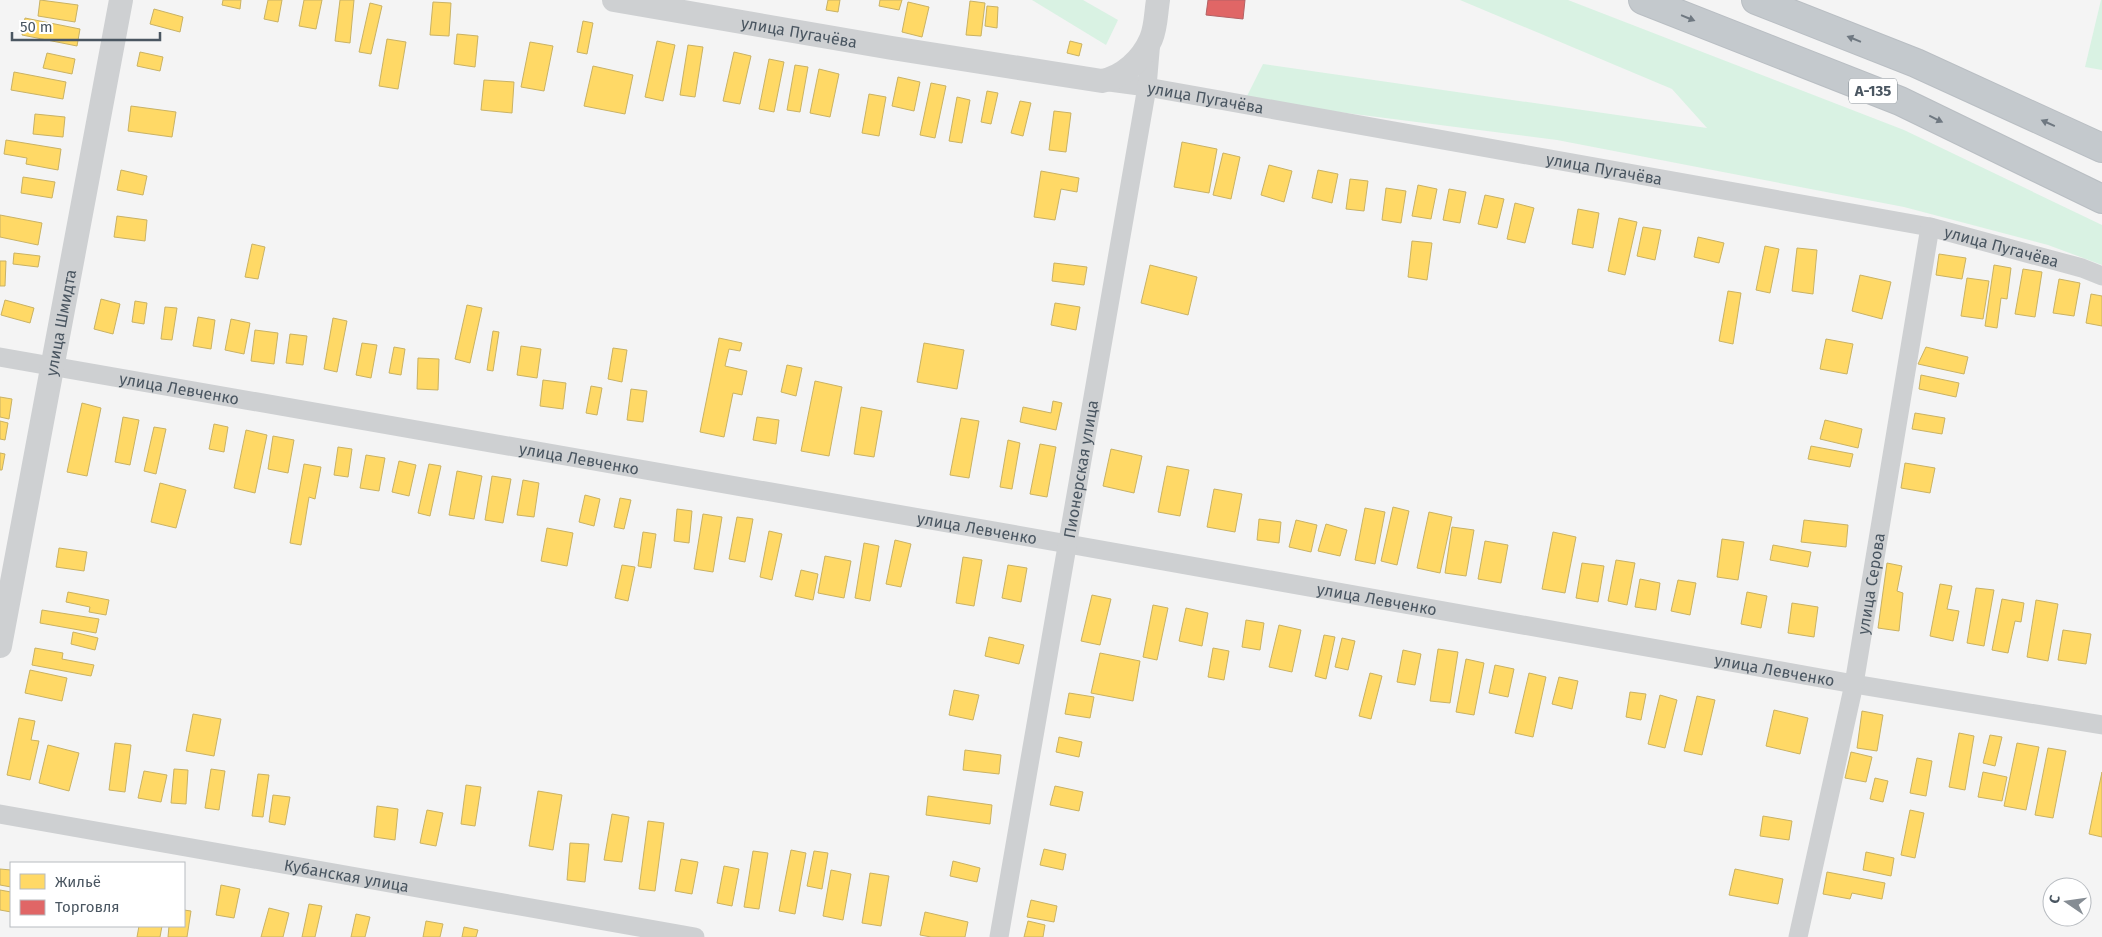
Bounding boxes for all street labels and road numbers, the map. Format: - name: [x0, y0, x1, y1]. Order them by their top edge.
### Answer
- street label: улица Пугачёва: [740, 13, 859, 51]
- street label: улица Пугачёва: [1146, 78, 1265, 117]
- road number: А-135: [1849, 78, 1897, 104]
- street label: улица Пугачёва: [1545, 149, 1664, 188]
- street label: улица Пугачёва: [1942, 222, 2061, 271]
- street label: улица Шмидта: [41, 268, 80, 378]
- street label: улица Левченко: [118, 369, 241, 408]
- street label: Пионерская улица: [1059, 399, 1102, 539]
- street label: улица Левченко: [518, 439, 641, 478]
- street label: улица Левченко: [916, 508, 1039, 548]
- street label: улица Серова: [1853, 531, 1889, 636]
- street label: улица Левченко: [1315, 579, 1438, 619]
- street label: улица Левченко: [1713, 650, 1836, 690]
- street label: Кубанская улица: [283, 855, 411, 896]

